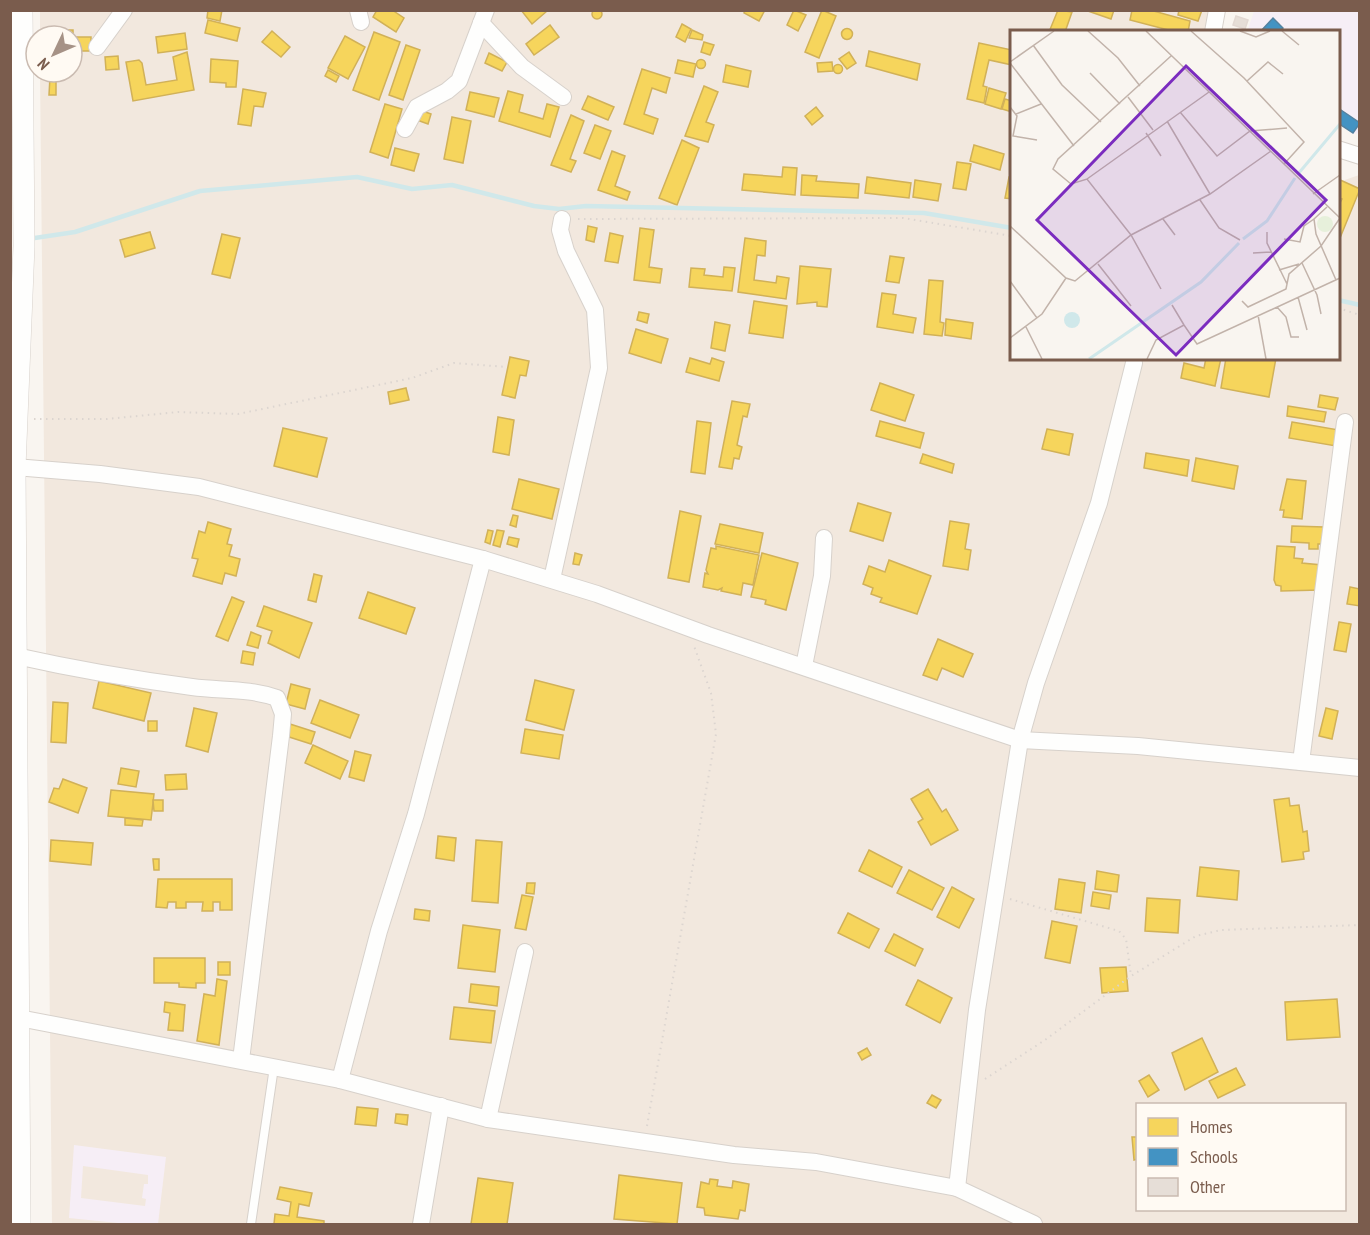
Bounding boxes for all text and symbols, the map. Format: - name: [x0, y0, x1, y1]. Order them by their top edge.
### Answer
- north arrow: [24, 24, 84, 84]
- inset map: [1010, 30, 1340, 360]
- text: N: [33, 54, 53, 74]
- legend: [1136, 1103, 1346, 1211]
- text: Homes: [1190, 1115, 1233, 1138]
- text: Schools: [1190, 1145, 1238, 1168]
- text: Other: [1190, 1175, 1225, 1198]

